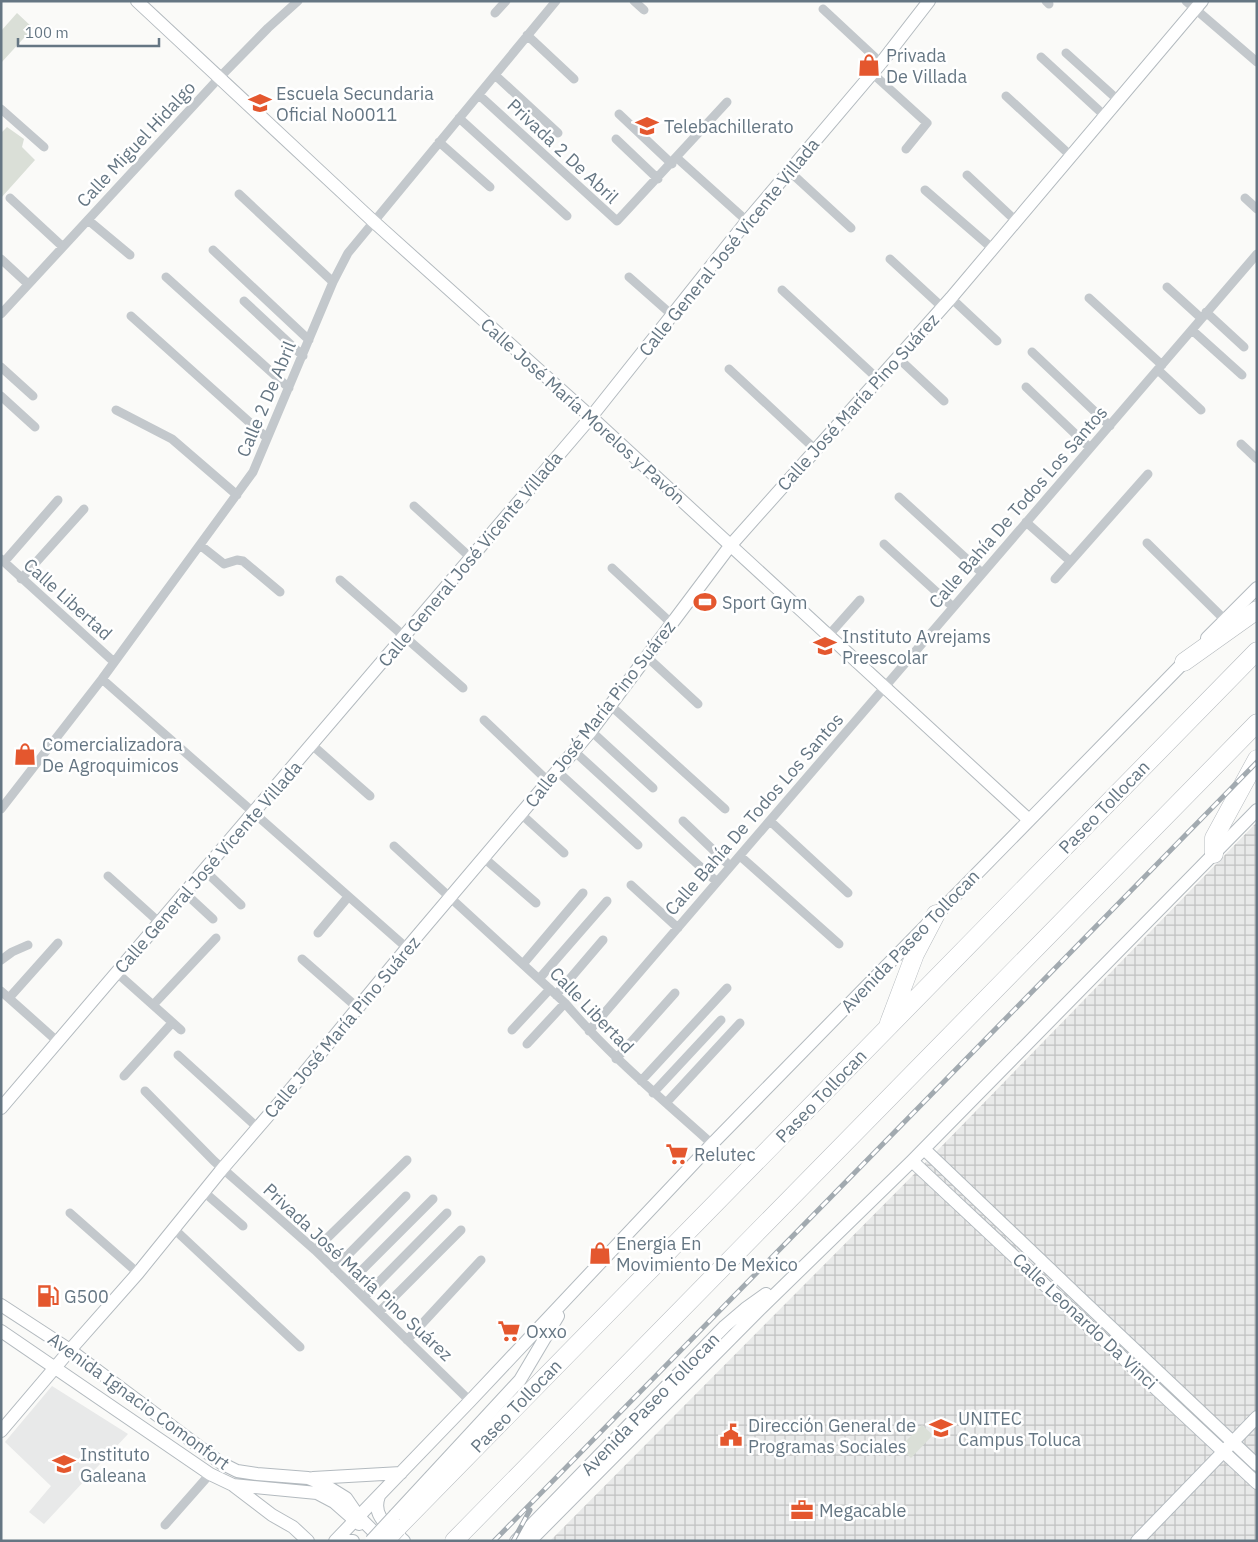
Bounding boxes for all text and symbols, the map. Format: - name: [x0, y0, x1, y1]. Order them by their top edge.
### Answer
- scale bar: [18, 15, 159, 47]
- text: 100 m: [25, 23, 69, 42]
- place label: Privada De Villada: [886, 44, 967, 88]
- shop icon: Privada De Villada: [856, 52, 882, 78]
- street label: Calle Miguel Hidalgo: [72, 76, 200, 212]
- place label: Escuela Secundaria Oficial No0011: [276, 82, 434, 126]
- school or university icon: Escuela Secundaria Oficial No0011: [247, 90, 273, 116]
- street label: Privada 2 De Abril: [503, 94, 623, 208]
- school or university icon: Telebachillerato: [634, 113, 660, 139]
- place label: Telebachillerato: [664, 115, 794, 138]
- street label: Calle General José Vicente Villada: [634, 133, 824, 361]
- street label: Calle José María Pino Suárez: [772, 309, 944, 495]
- street label: Calle José María Morelos y Pavón: [476, 313, 690, 509]
- street label: Calle 2 De Abril: [231, 337, 301, 460]
- street label: Calle Bahía De Todos Los Santos: [924, 401, 1112, 613]
- street label: Calle General José Vicente Villada: [373, 446, 567, 671]
- street label: Calle Libertad: [19, 553, 117, 645]
- sports icon: Sport Gym: [692, 589, 718, 615]
- place label: Sport Gym: [722, 591, 807, 614]
- street label: Calle José María Pino Suárez: [520, 616, 680, 812]
- place label: Instituto Avrejams Preescolar: [842, 625, 991, 669]
- school or university icon: Instituto Avrejams Preescolar: [812, 633, 838, 659]
- street label: Calle Bahía De Todos Los Santos: [660, 708, 848, 920]
- place label: Comercializadora De Agroquimicos: [42, 733, 183, 777]
- shop icon: Comercializadora De Agroquimicos: [12, 741, 38, 767]
- street label: Paseo Tollocan: [1054, 755, 1154, 859]
- street label: Calle General José Vicente Villada: [109, 756, 307, 978]
- street label: Avenida Paseo Tollocan: [836, 865, 984, 1017]
- street label: Calle José María Pino Suárez: [259, 931, 425, 1123]
- street label: Calle Libertad: [545, 962, 639, 1058]
- street label: Paseo Tollocan: [771, 1044, 871, 1148]
- supermarket icon: Relutec: [664, 1141, 690, 1167]
- place label: Relutec: [694, 1143, 755, 1166]
- street label: Privada José María Pino Suárez: [258, 1178, 458, 1366]
- place label: Energia En Movimiento De Mexico: [616, 1232, 798, 1276]
- shop icon: Energia En Movimiento De Mexico: [587, 1240, 613, 1266]
- street label: Calle Leonardo Da Vinci: [1008, 1248, 1162, 1394]
- fuel station icon: G500: [35, 1283, 61, 1309]
- place label: G500: [64, 1285, 109, 1308]
- supermarket icon: Oxxo: [496, 1318, 522, 1344]
- place label: Oxxo: [526, 1320, 567, 1343]
- street label: Avenida Ignacio Comonfort: [44, 1327, 234, 1475]
- street label: Avenida Paseo Tollocan: [576, 1328, 724, 1480]
- street label: Paseo Tollocan: [466, 1354, 566, 1458]
- place label: UNITEC Campus Toluca: [958, 1407, 1082, 1451]
- place label: Dirección General de Programas Sociales: [748, 1414, 916, 1458]
- school or university icon: UNITEC Campus Toluca: [928, 1415, 954, 1441]
- public building icon: Dirección General de Programas Sociales: [718, 1422, 744, 1448]
- place label: Instituto Galeana: [80, 1443, 150, 1487]
- school or university icon: Instituto Galeana: [51, 1451, 77, 1477]
- office icon: Megacable: [789, 1497, 815, 1523]
- place label: Megacable: [819, 1499, 907, 1522]

